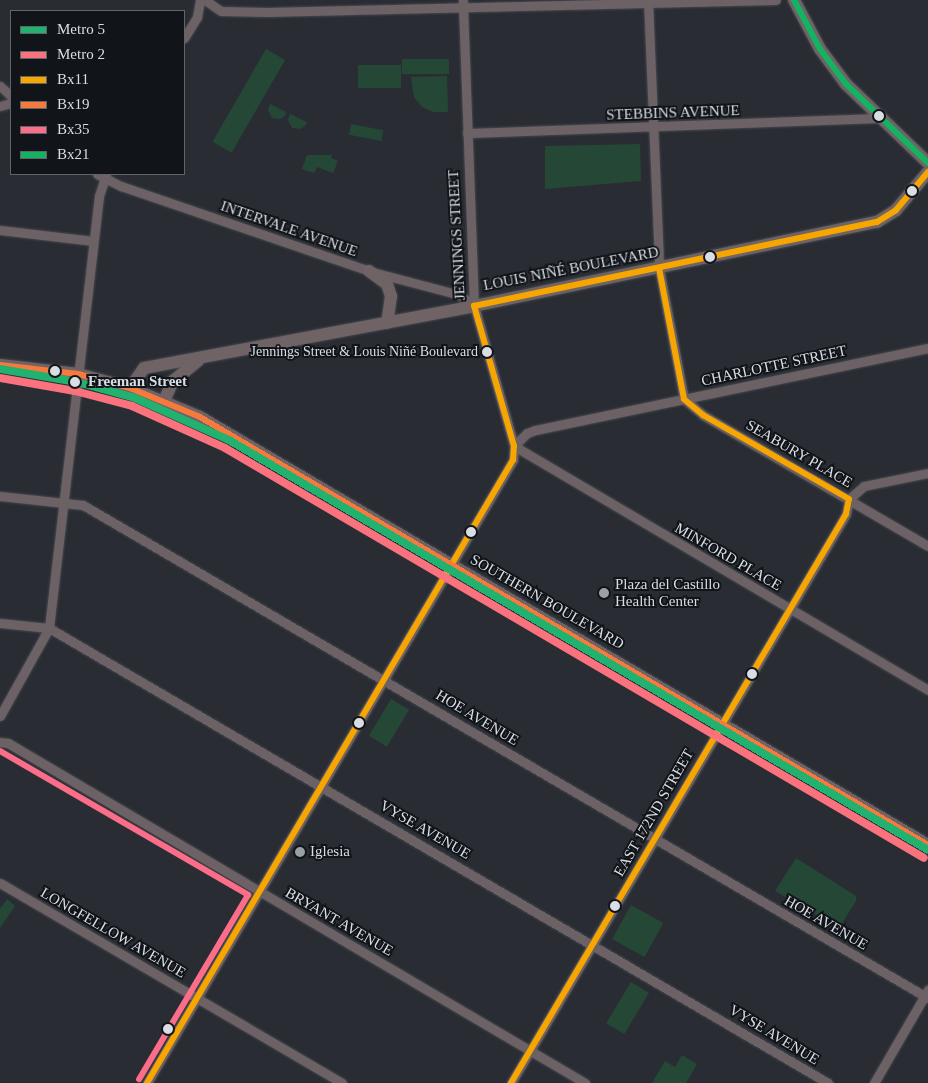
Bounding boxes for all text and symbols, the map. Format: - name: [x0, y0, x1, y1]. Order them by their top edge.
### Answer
- legend: [10, 10, 185, 175]
- text: Metro 5: [57, 21, 105, 37]
- text: Metro 2: [57, 46, 105, 62]
- text: Bx11: [57, 71, 89, 87]
- text: Bx19: [57, 96, 90, 112]
- street label: STEBBINS AVENUE: [606, 102, 740, 124]
- unlabelled marker: [874, 111, 884, 121]
- text: Bx35: [57, 121, 90, 137]
- text: Bx21: [57, 146, 90, 162]
- street label: JENNINGS STREET: [445, 169, 469, 301]
- unlabelled marker: [907, 186, 917, 196]
- street label: INTERVALE AVENUE: [218, 197, 360, 261]
- street label: LOUIS NIÑÉ BOULEVARD: [482, 243, 660, 295]
- unlabelled marker: [705, 252, 715, 262]
- street label: CHARLOTTE STREET: [700, 342, 848, 390]
- place label: Jennings Street & Louis Niñé Boulevard: [251, 344, 478, 360]
- marker: Jennings Street & Louis Niñé Boulevard: [482, 347, 492, 357]
- unlabelled marker: [50, 366, 60, 376]
- marker: Freeman Street: [66, 373, 84, 391]
- place label: Freeman Street: [88, 373, 187, 391]
- street label: SEABURY PLACE: [742, 416, 856, 492]
- street label: MINFORD PLACE: [671, 519, 785, 595]
- unlabelled marker: [466, 527, 476, 537]
- street label: SOUTHERN BOULEVARD: [467, 551, 627, 653]
- place label: Plaza del Castillo Health Center: [615, 575, 720, 610]
- marker: Plaza del Castillo Health Center: [597, 586, 611, 600]
- unlabelled marker: [747, 669, 757, 679]
- street label: HOE AVENUE: [432, 686, 522, 750]
- unlabelled marker: [354, 718, 364, 728]
- street label: EAST 172ND STREET: [610, 746, 698, 880]
- street label: VYSE AVENUE: [376, 797, 474, 863]
- place label: Iglesia: [310, 843, 350, 861]
- marker: Iglesia: [294, 846, 306, 858]
- street label: LONGFELLOW AVENUE: [37, 884, 189, 982]
- street label: BRYANT AVENUE: [281, 884, 397, 960]
- street label: HOE AVENUE: [781, 892, 871, 954]
- unlabelled marker: [610, 901, 620, 911]
- street label: VYSE AVENUE: [725, 1001, 823, 1069]
- unlabelled marker: [163, 1024, 173, 1034]

